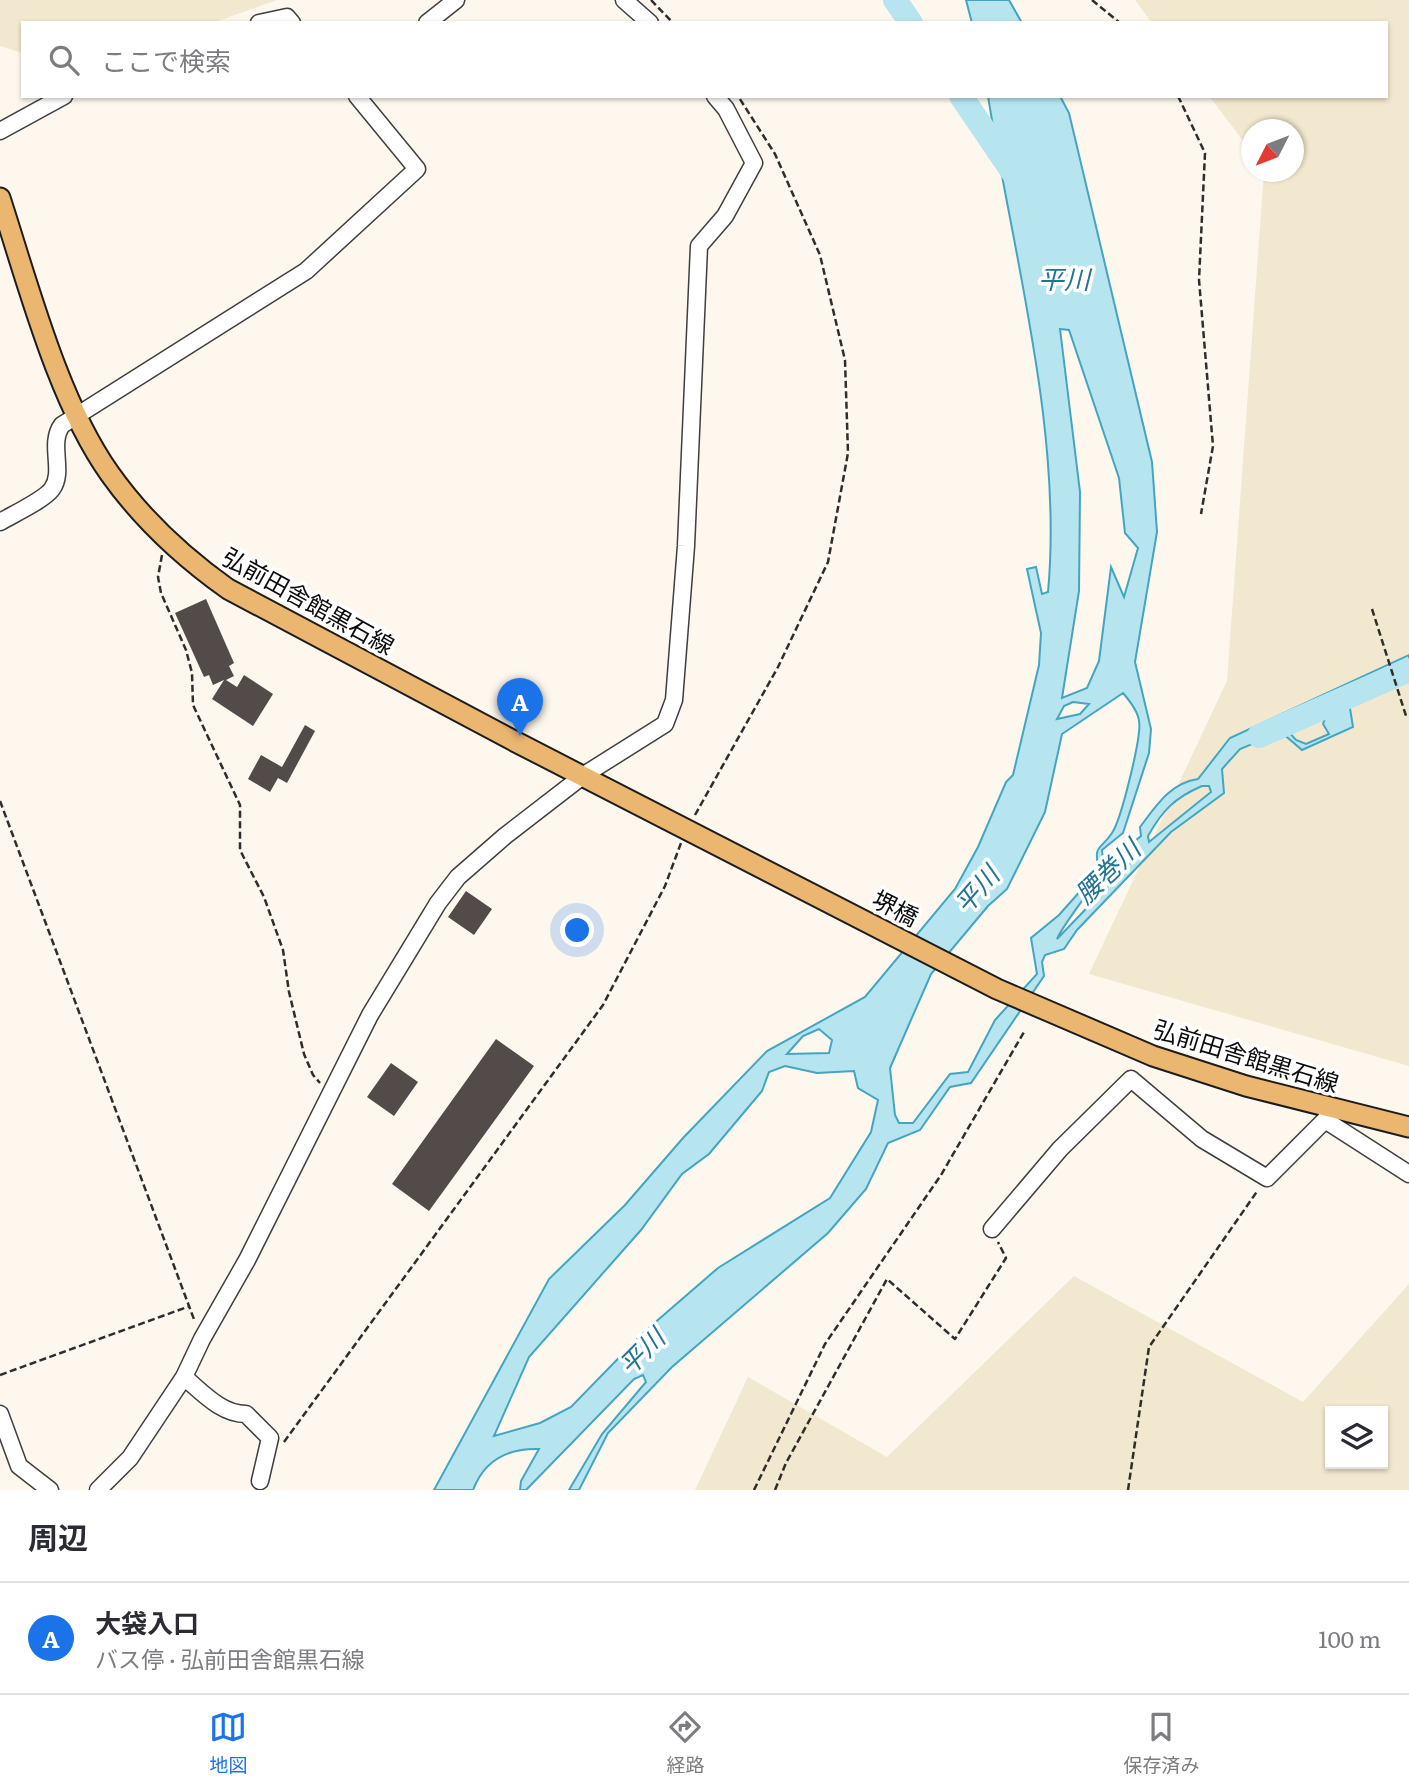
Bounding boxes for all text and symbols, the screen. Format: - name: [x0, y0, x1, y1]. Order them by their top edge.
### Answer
- search box: [21, 21, 1388, 98]
- text: ここで検索: [101, 40, 231, 79]
- icon: search: [45, 41, 83, 79]
- north arrow: [1241, 119, 1304, 182]
- water label: 平川: [1038, 258, 1093, 297]
- street label: 弘前田舎館黒石線: [217, 538, 402, 662]
- pin: A: [497, 678, 543, 736]
- water label: 腰巻川: [1065, 827, 1150, 911]
- water label: 平川: [943, 854, 1009, 921]
- street label: 堺橋: [867, 880, 925, 933]
- your location: [560, 913, 594, 947]
- street label: 弘前田舎館黒石線: [1150, 1010, 1344, 1099]
- water label: 平川: [608, 1316, 675, 1382]
- map controls: [1325, 1406, 1388, 1469]
- button: layers: [1325, 1406, 1388, 1469]
- text: 周辺: [28, 1514, 88, 1558]
- text: 大袋入口: [95, 1602, 199, 1641]
- text: A: [42, 1621, 60, 1655]
- text: 100 m: [1318, 1621, 1381, 1655]
- text: バス停 · 弘前田舎館黒石線: [95, 1641, 365, 1675]
- tab: 地図: [209, 1708, 248, 1778]
- tab: 経路: [666, 1708, 705, 1778]
- tab: 保存済み: [1123, 1708, 1200, 1778]

